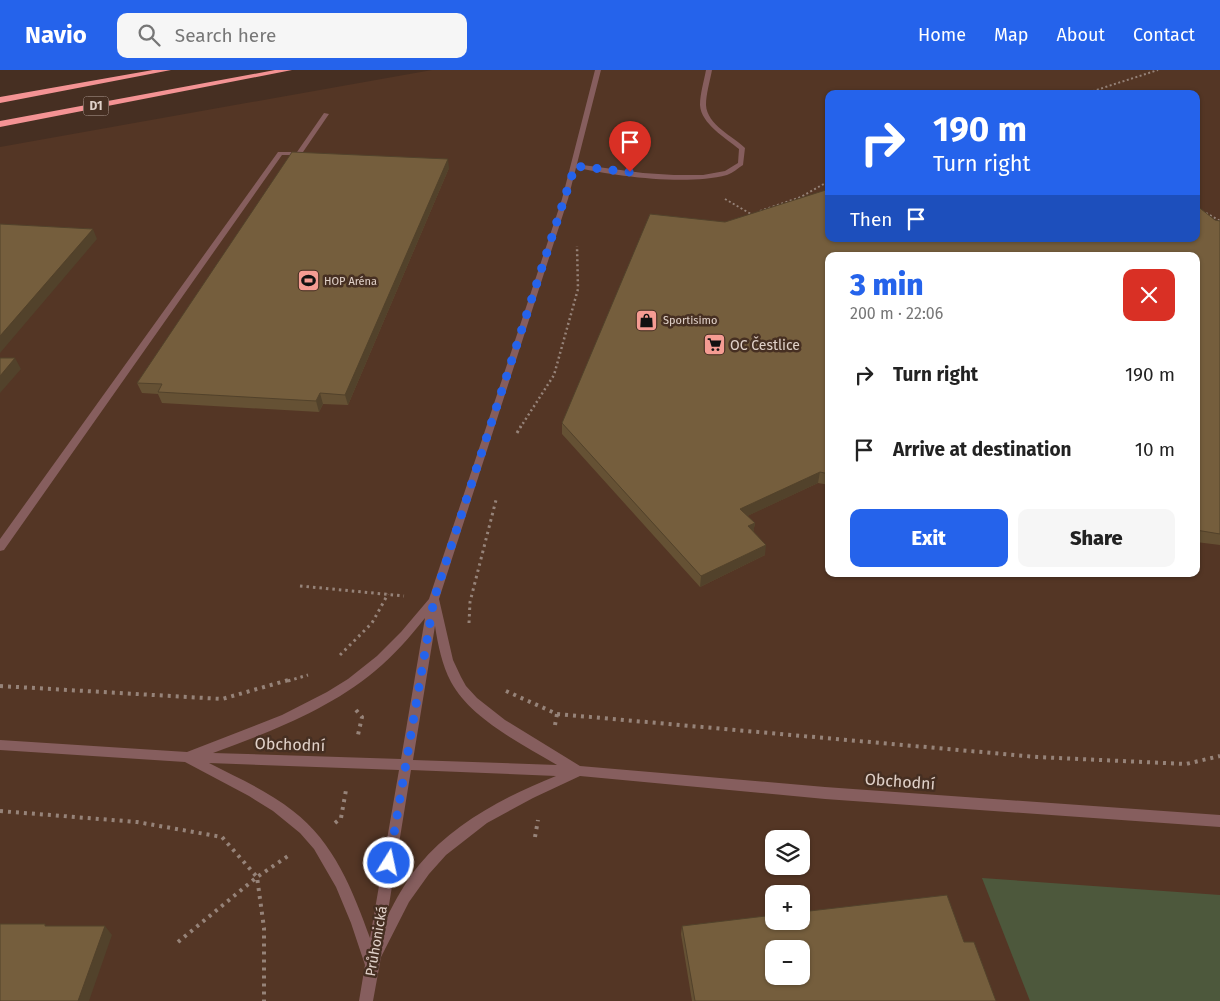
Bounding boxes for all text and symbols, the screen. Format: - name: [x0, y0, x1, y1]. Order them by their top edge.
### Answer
- search box: [117, 13, 467, 58]
- text: Navio: [25, 21, 87, 49]
- icon: search: [135, 21, 163, 49]
- text: Search here: [175, 24, 276, 47]
- text: Home: [918, 24, 966, 46]
- text: Map: [994, 24, 1028, 46]
- text: About: [1056, 24, 1105, 46]
- text: Contact: [1133, 24, 1195, 46]
- road number: D1: [84, 97, 108, 116]
- text: 190 m: [933, 108, 1027, 150]
- icon: right: [850, 110, 915, 175]
- pin: [609, 121, 651, 172]
- icon: arrive: [616, 128, 644, 156]
- text: Turn right: [933, 150, 1030, 177]
- icon: arrive: [902, 205, 930, 233]
- text: Then: [850, 208, 892, 231]
- text: 3 min: [850, 267, 924, 303]
- sports icon: HOP Aréna: [296, 269, 320, 293]
- button: close: [1123, 269, 1175, 321]
- place label: HOP Aréna: [324, 275, 377, 288]
- text: 200 m · 22:06: [850, 304, 943, 323]
- shop icon: Sportisimo: [635, 308, 659, 332]
- place label: Sportisimo: [663, 314, 717, 327]
- supermarket icon: OC Čestlice: [702, 333, 726, 357]
- place label: OC Čestlice: [730, 336, 800, 354]
- icon: right: [850, 361, 878, 389]
- text: Turn right: [893, 363, 978, 386]
- text: 190 m: [1125, 363, 1175, 386]
- icon: arrive: [850, 436, 878, 464]
- text: Arrive at destination: [893, 438, 1072, 461]
- text: 10 m: [1135, 438, 1175, 461]
- button: Exit: [850, 509, 1008, 567]
- button: Share: [1018, 509, 1175, 567]
- street label: Obchodní: [254, 734, 326, 755]
- street label: Obchodní: [864, 770, 936, 793]
- map controls: [765, 830, 810, 985]
- button: layers: [765, 830, 810, 875]
- position arrow: [362, 836, 414, 888]
- button: +: [765, 885, 810, 930]
- street label: Průhonická: [362, 905, 391, 978]
- button: −: [765, 940, 810, 985]

